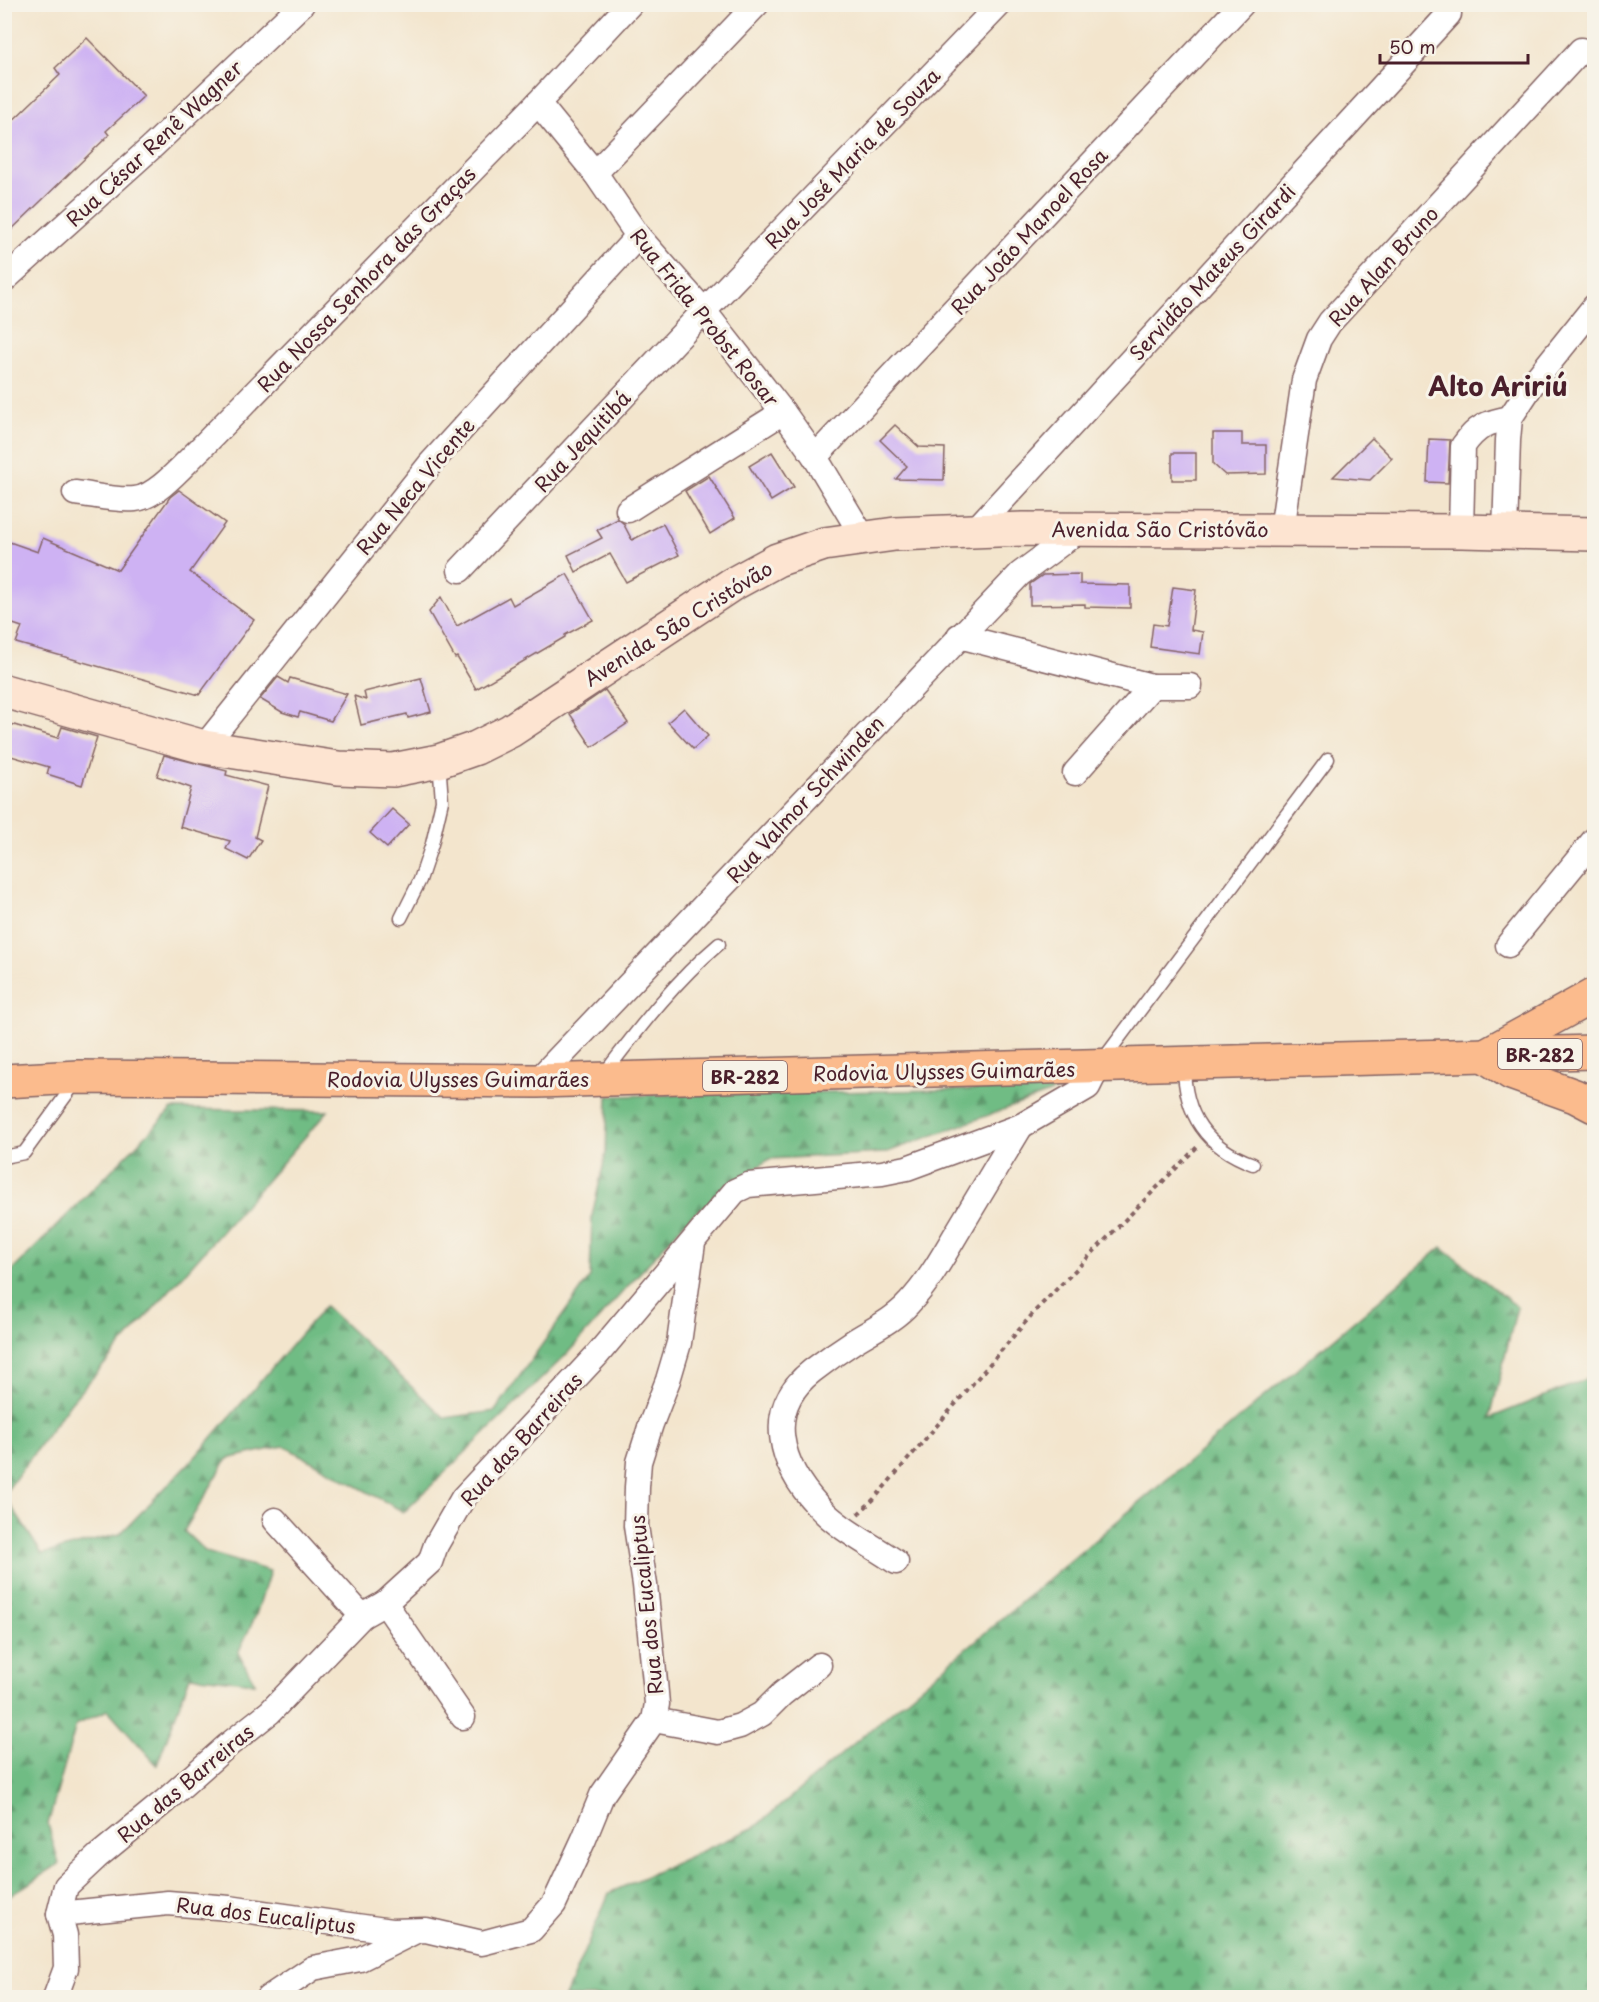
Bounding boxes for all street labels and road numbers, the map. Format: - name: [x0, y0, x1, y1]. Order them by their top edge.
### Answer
- street label: Rua César Renê Wagner: [59, 52, 250, 233]
- street label: Rua José Maria de Souza: [757, 60, 947, 255]
- street label: Rua João Manoel Rosa: [944, 140, 1115, 321]
- street label: Rua Nossa Senhora das Graças: [250, 159, 482, 399]
- street label: Servidão Mateus Girardi: [1122, 177, 1302, 367]
- street label: Rua Alan Bruno: [1321, 199, 1445, 333]
- street label: Rua Frida Probst Rosar: [624, 221, 786, 413]
- street label: Rua Jequitibá: [527, 383, 637, 499]
- street label: Rua Neca Vicente: [349, 411, 481, 561]
- street label: Avenida São Cristóvão: [1052, 514, 1268, 544]
- street label: Avenida São Cristóvão: [578, 553, 778, 693]
- street label: Rua Valmor Schwinden: [719, 709, 891, 889]
- road number: BR-282: [1498, 1039, 1582, 1069]
- street label: Rodovia Ulysses Guimarães: [813, 1054, 1075, 1088]
- road number: BR-282: [703, 1061, 787, 1091]
- street label: Rodovia Ulysses Guimarães: [327, 1064, 589, 1094]
- street label: Rua das Barreiras: [453, 1366, 589, 1512]
- street label: Rua dos Eucaliptus: [622, 1514, 670, 1696]
- street label: Rua das Barreiras: [110, 1717, 260, 1849]
- street label: Rua dos Eucaliptus: [175, 1889, 357, 1941]

